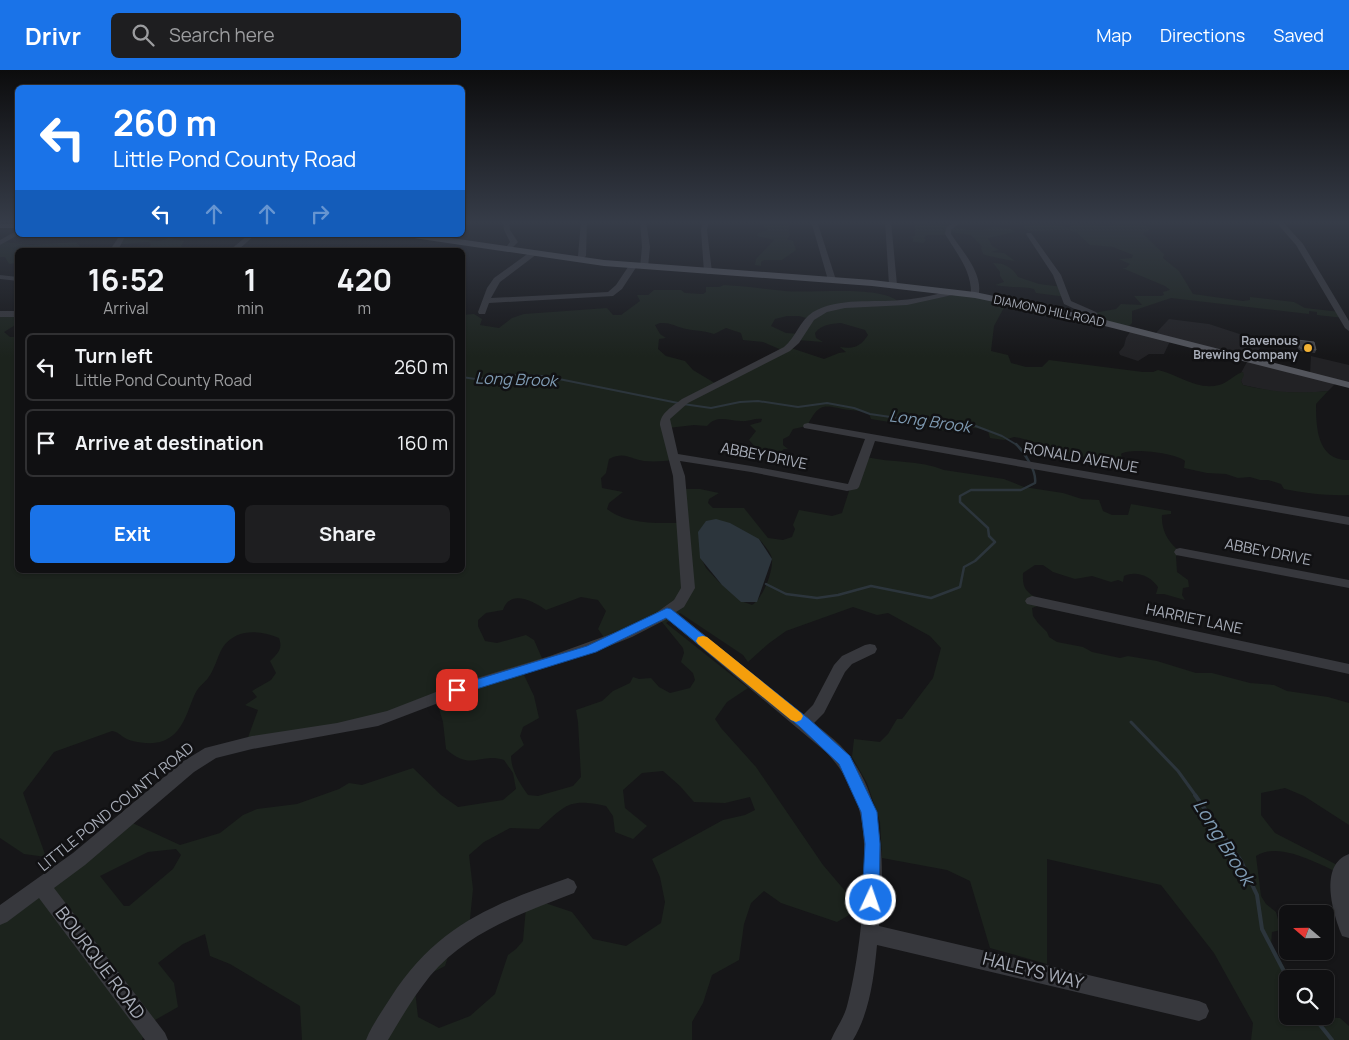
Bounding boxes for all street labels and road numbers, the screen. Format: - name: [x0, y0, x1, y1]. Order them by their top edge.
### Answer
- street label: DIAMOND HILL ROAD: [992, 290, 1106, 331]
- street label: ABBEY DRIVE: [719, 437, 809, 474]
- street label: RONALD AVENUE: [1022, 437, 1140, 478]
- street label: ABBEY DRIVE: [1223, 533, 1313, 570]
- street label: HARRIET LANE: [1144, 598, 1244, 639]
- street label: LITTLE POND COUNTY ROAD: [33, 737, 198, 876]
- street label: BOURQUE ROAD: [51, 901, 151, 1024]
- street label: HALEYS WAY: [980, 946, 1087, 994]

